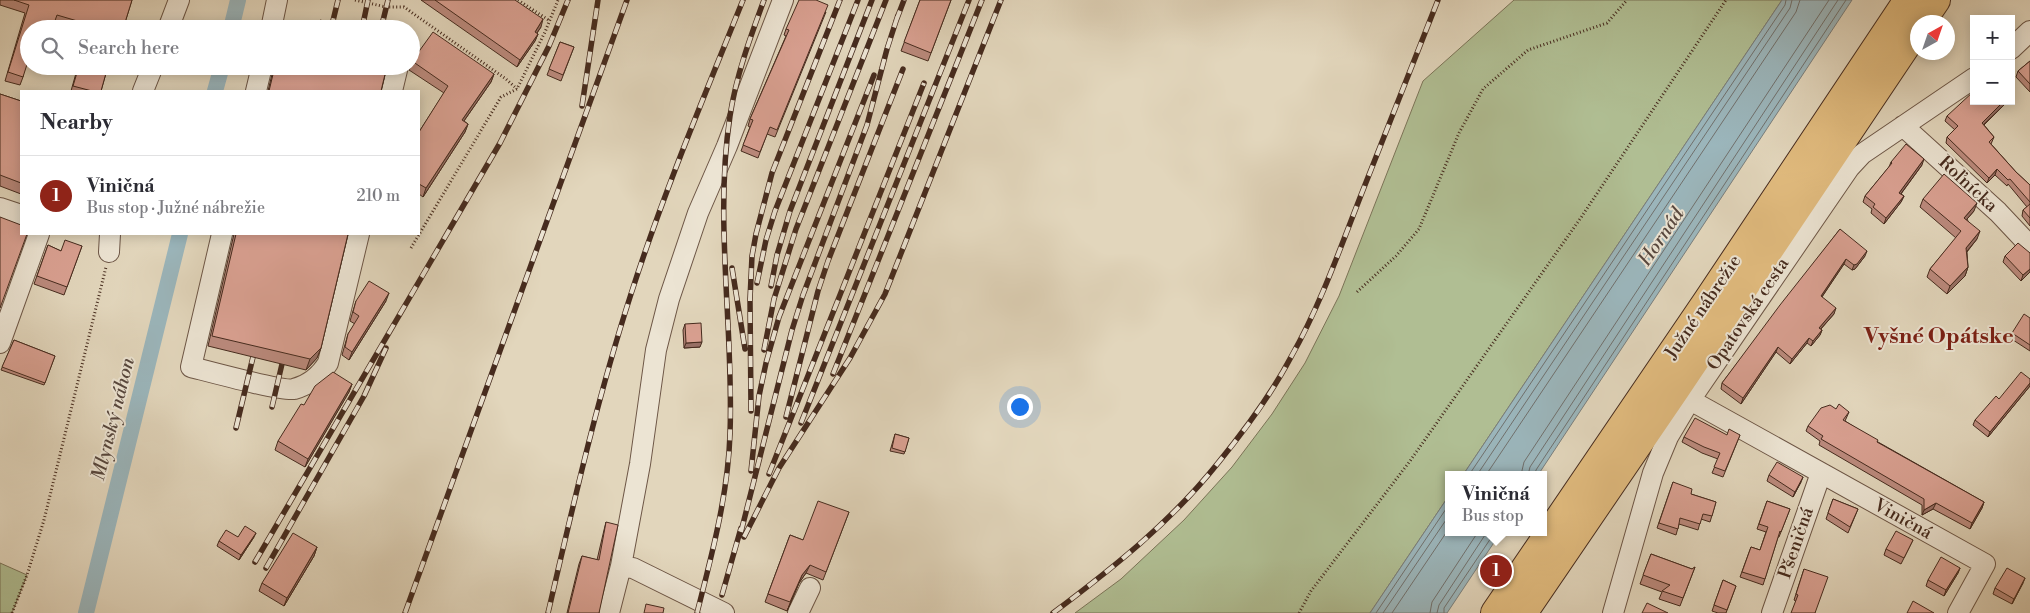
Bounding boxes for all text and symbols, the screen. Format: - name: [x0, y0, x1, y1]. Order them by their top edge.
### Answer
- north arrow: [1910, 15, 1955, 60]
- map controls: [1970, 15, 2015, 105]
- button: +: [1970, 15, 2015, 60]
- search box: [20, 20, 420, 75]
- icon: search: [38, 34, 66, 62]
- text: Search here: [78, 36, 179, 60]
- button: −: [1970, 60, 2015, 105]
- text: Nearby: [40, 110, 113, 136]
- street label: Roľnícka: [1934, 151, 2003, 218]
- text: Viničná: [87, 174, 155, 198]
- text: 1: [52, 186, 60, 206]
- text: 210 m: [356, 186, 400, 206]
- text: Bus stop · Južné nábrežie: [87, 198, 265, 218]
- water label: Hornád: [1632, 202, 1690, 272]
- street label: Južné nábrežie: [1659, 251, 1746, 364]
- street label: Opatovská cesta: [1702, 252, 1795, 375]
- district label: Vyšné Opátske: [1863, 323, 2014, 350]
- water label: Mlynský náhon: [86, 355, 140, 483]
- your location: [1007, 394, 1033, 420]
- popup: [1445, 471, 1547, 536]
- text: Viničná: [1462, 482, 1530, 506]
- street label: Viničná: [1869, 493, 1937, 545]
- street label: Pšeničná: [1773, 503, 1819, 582]
- text: Bus stop: [1462, 506, 1524, 526]
- pin: 1: [1480, 552, 1512, 590]

